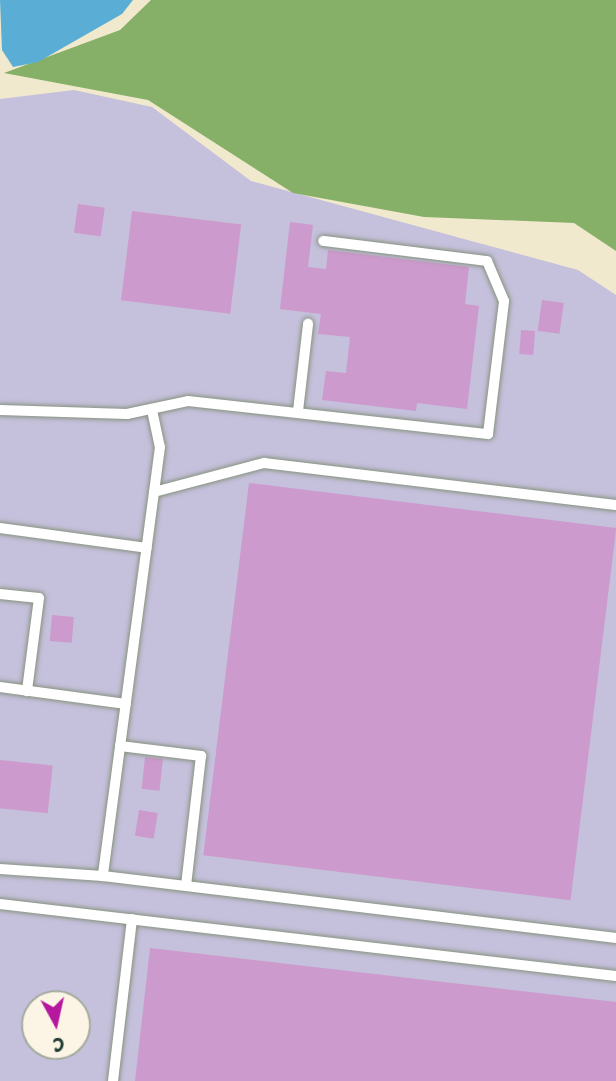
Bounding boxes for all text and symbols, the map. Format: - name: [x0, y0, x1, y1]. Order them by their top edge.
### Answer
- north arrow: [21, 990, 91, 1060]
- text: С: [51, 1031, 66, 1057]

